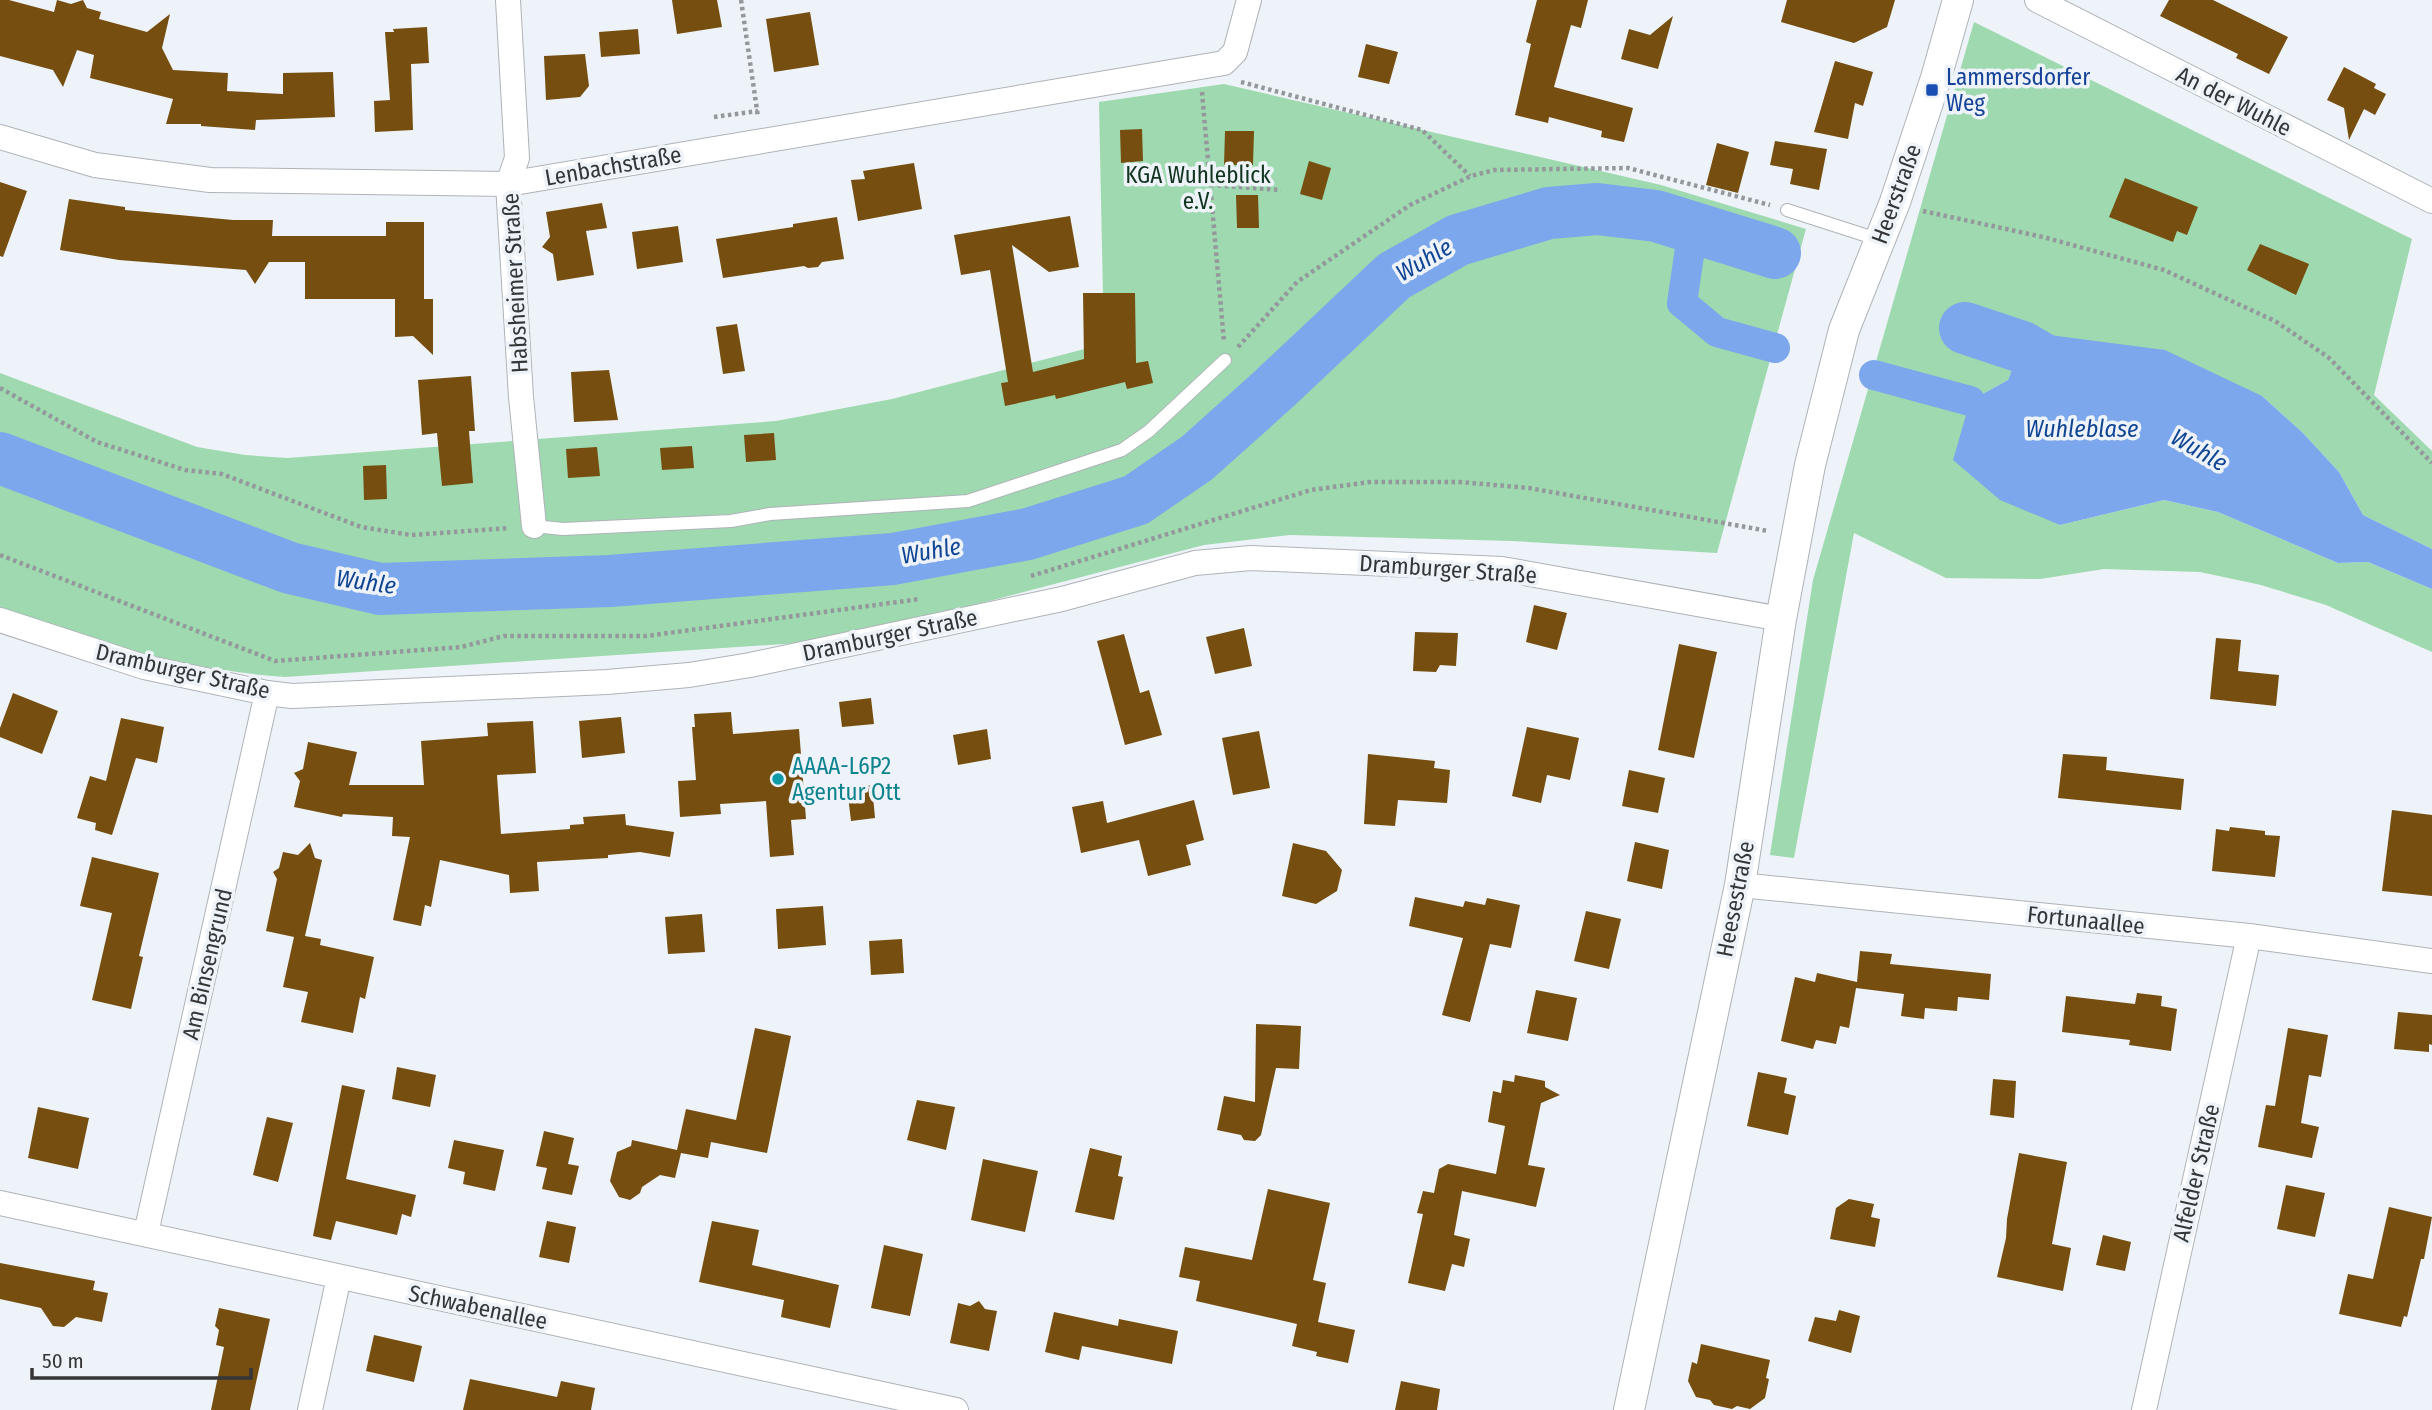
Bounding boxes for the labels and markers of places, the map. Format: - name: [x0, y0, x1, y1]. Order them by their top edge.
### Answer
- place label: Lammersdorfer Weg: [1946, 63, 2090, 117]
- marker: Lammersdorfer Weg: [1924, 82, 1940, 98]
- place label: AAAA-L6P2 Agentur Ott: [792, 752, 901, 806]
- marker: AAAA-L6P2 Agentur Ott: [770, 771, 786, 787]

